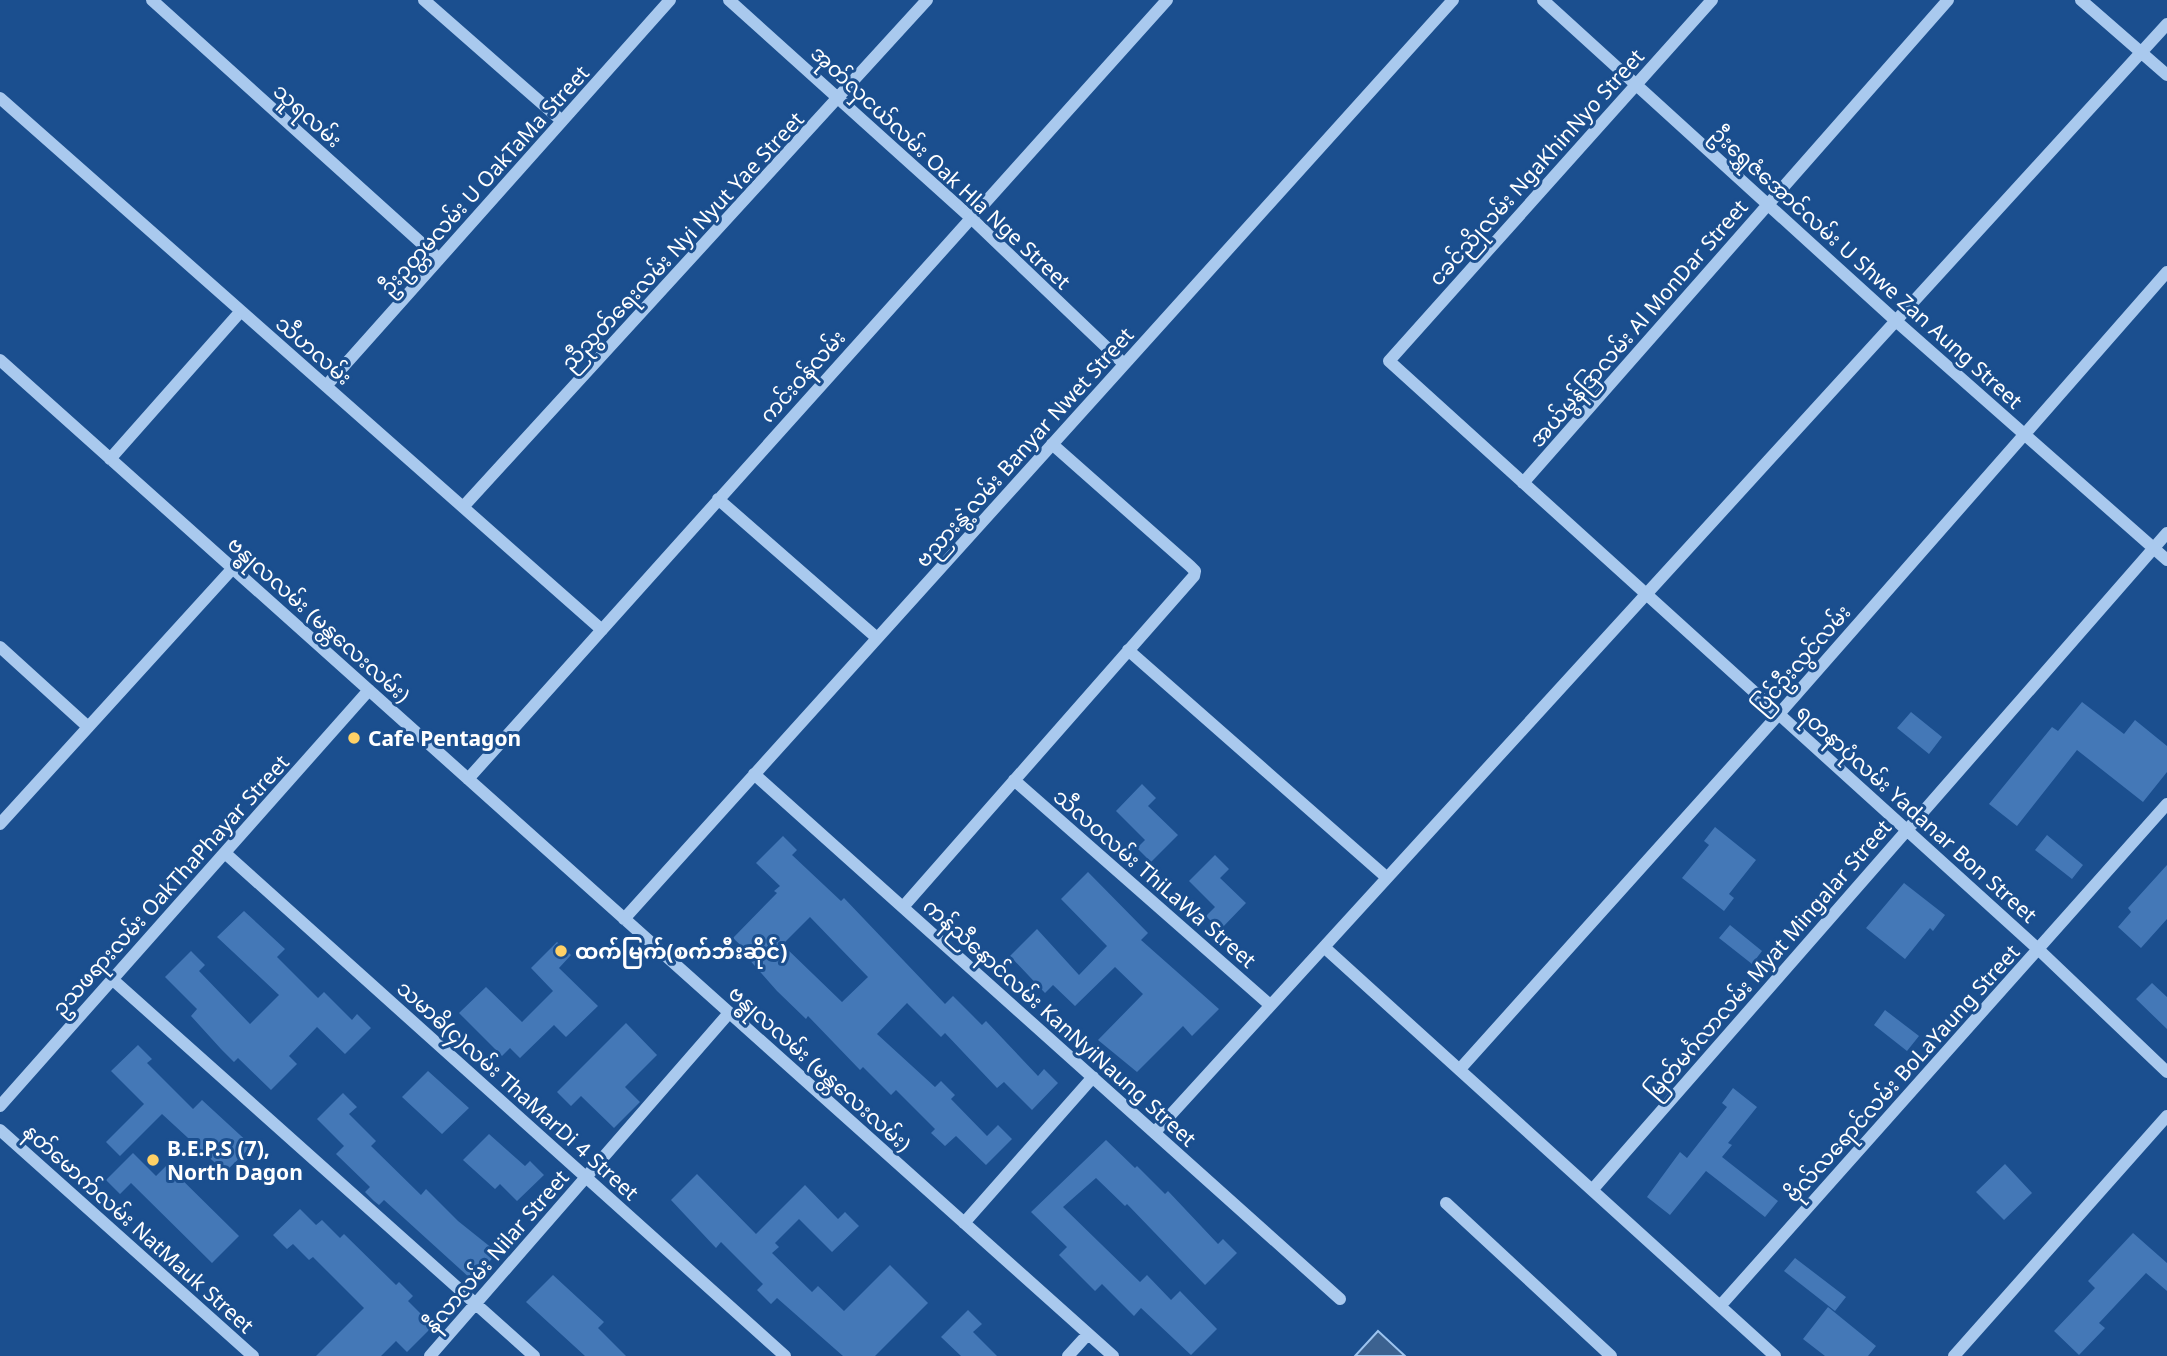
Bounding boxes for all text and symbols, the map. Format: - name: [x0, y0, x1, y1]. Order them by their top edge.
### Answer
- street label: အုတ်လှငယ်လမ်း Oak Hla Nge Street: [802, 38, 1078, 298]
- street label: ငခင်ညိုလမ်း NgaKhinNyo Street: [1421, 42, 1653, 294]
- street label: ဦးဥတ္တမလမ်း U OakTaMa Street: [372, 58, 598, 304]
- street label: သူရလမ်း: [265, 76, 349, 156]
- street label: ညီညွတ်ရေးလမ်း Nyi Nyut Yae Street: [554, 105, 813, 379]
- street label: ဦးရွှေဇံအောင်လမ်း U Shwe Zan Aung Street: [1703, 119, 2030, 418]
- street label: အယ်မွန်ဒြာလမ်း Al MonDar Street: [1522, 192, 1757, 455]
- street label: သီဟလမ်း: [270, 308, 359, 391]
- street label: ဗညားနွဲ့လမ်း Banyar Nwet Street: [908, 320, 1142, 575]
- street label: ကင်းဝန်လမ်း: [752, 323, 854, 431]
- street label: ဗန္ဓုလလမ်း (မန္တလေးလမ်း): [219, 529, 417, 712]
- street label: ပြင်ဦးလွင်လမ်း: [1745, 598, 1859, 722]
- street label: ရတနာပုံလမ်း Yadanar Bon Street: [1788, 697, 2044, 932]
- place label: Cafe Pentagon: [368, 724, 521, 752]
- marker: Cafe Pentagon: [346, 730, 362, 746]
- street label: ဥသဖရားလမ်း OakThaPhayar Street: [44, 748, 298, 1024]
- street label: သီလဝလမ်း ThiLaWa Street: [1048, 781, 1263, 974]
- street label: မြတ်မင်္ဂလာလမ်း Myat Mingalar Street: [1638, 813, 1900, 1107]
- street label: ကန်ညီနောင်လမ်း KanNyiNaung Street: [915, 891, 1203, 1155]
- place label: ထက်မြက်(စက်ဘီးဆိုင်): [575, 936, 787, 969]
- street label: ဗိုလ်လရောင်လမ်း BoLaYaung Street: [1778, 937, 2029, 1210]
- marker: ထက်မြက်(စက်ဘီးဆိုင်): [553, 943, 569, 959]
- street label: သမာဓိ(၄)လမ်း ThaMarDi 4 Street: [389, 973, 646, 1209]
- street label: ဗန္ဓုလလမ်း (မန္တလေးလမ်း): [720, 978, 918, 1161]
- street label: နတ်မောက်လမ်း NatMauk Street: [15, 1116, 261, 1342]
- place label: B.E.P.S (7), North Dagon: [167, 1134, 303, 1186]
- marker: B.E.P.S (7), North Dagon: [145, 1152, 161, 1168]
- street label: နီလာလမ်း Nilar Street: [417, 1163, 578, 1341]

